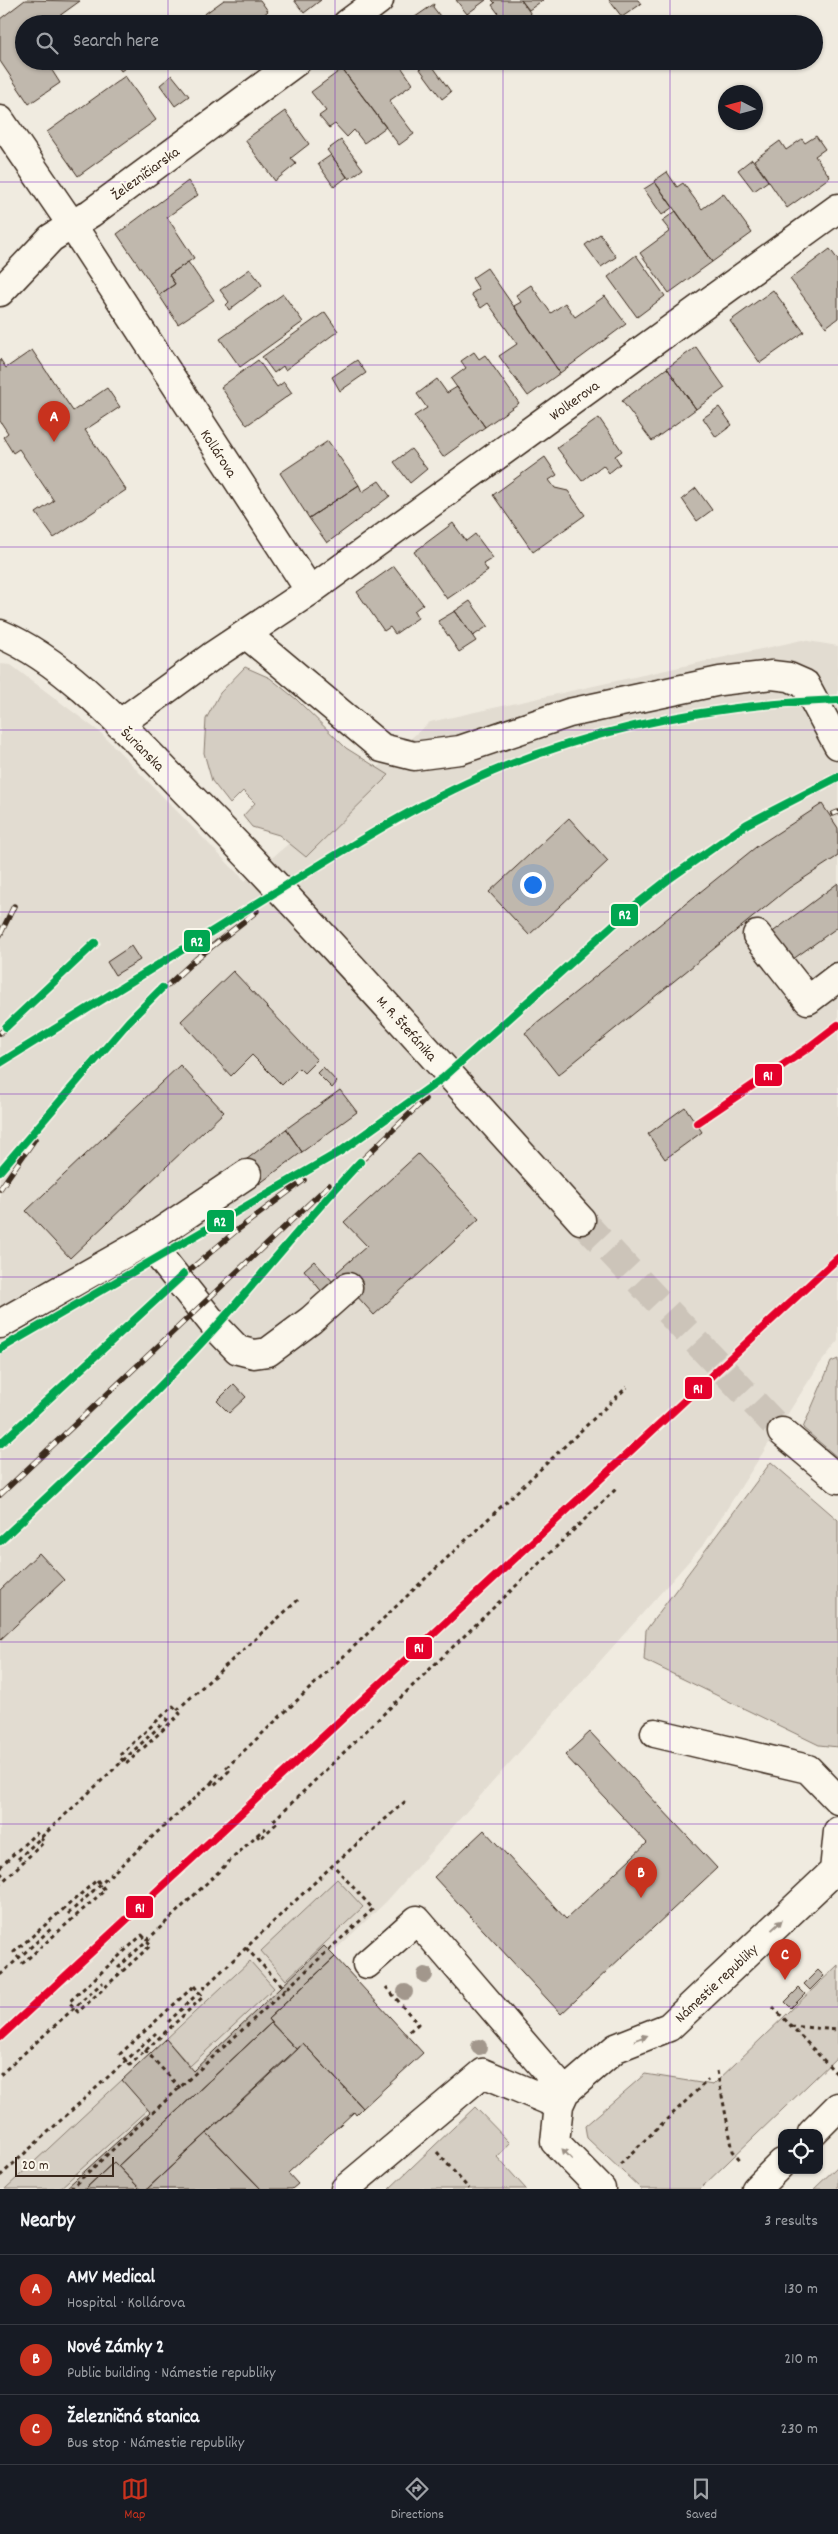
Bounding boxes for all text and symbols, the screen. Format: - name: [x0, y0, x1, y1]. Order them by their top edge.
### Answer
- search box: [15, 15, 823, 70]
- icon: search: [33, 29, 61, 57]
- text: Search here: [73, 29, 159, 56]
- north arrow: [718, 85, 763, 130]
- street label: Železničiarska: [107, 142, 186, 207]
- street label: Wolkerova: [546, 375, 606, 427]
- pin: A: [38, 401, 70, 442]
- street label: Kollárova: [193, 426, 242, 483]
- street label: Šurianska: [115, 723, 169, 778]
- your location: [520, 872, 546, 898]
- line badge: R2: [610, 903, 639, 927]
- text: R2: [619, 906, 631, 926]
- line badge: R2: [183, 929, 211, 953]
- text: R2: [191, 933, 203, 953]
- street label: M. R. Štefánika: [370, 992, 442, 1068]
- line badge: R1: [754, 1063, 783, 1087]
- text: R1: [763, 1067, 773, 1087]
- line badge: R2: [206, 1209, 235, 1233]
- text: R2: [214, 1213, 226, 1233]
- line badge: R1: [684, 1376, 713, 1400]
- text: R1: [693, 1380, 703, 1400]
- line badge: R1: [405, 1636, 433, 1660]
- text: R1: [414, 1639, 424, 1659]
- pin: B: [625, 1857, 657, 1898]
- line badge: R1: [125, 1895, 154, 1919]
- text: R1: [135, 1899, 145, 1919]
- one-way arrow: [771, 1919, 783, 1931]
- street label: Námestie republiky: [671, 1939, 765, 2029]
- pin: C: [769, 1939, 801, 1980]
- one-way arrow: [633, 2034, 648, 2041]
- map controls: [778, 2129, 823, 2174]
- button: locate: [778, 2129, 823, 2174]
- one-way arrow: [561, 2148, 573, 2160]
- scale bar: [15, 2154, 114, 2177]
- text: 20 m: [22, 2156, 49, 2176]
- text: Nearby: [20, 2207, 75, 2237]
- text: 3 results: [764, 2210, 818, 2233]
- text: AMV Medical: [67, 2265, 155, 2292]
- text: A: [32, 2278, 40, 2301]
- text: 130 m: [784, 2278, 818, 2301]
- text: Hospital · Kollárova: [67, 2292, 185, 2315]
- text: Nové Zámky 2: [67, 2335, 164, 2362]
- text: B: [32, 2348, 40, 2371]
- text: 210 m: [784, 2348, 818, 2371]
- text: Public building · Námestie republiky: [67, 2362, 275, 2385]
- text: Železničná stanica: [67, 2405, 199, 2432]
- text: C: [32, 2418, 40, 2441]
- text: 230 m: [781, 2418, 818, 2441]
- text: Bus stop · Námestie republiky: [67, 2432, 244, 2455]
- tab: Map: [121, 2475, 149, 2525]
- tab: Directions: [391, 2475, 444, 2525]
- tab: Saved: [686, 2475, 717, 2525]

